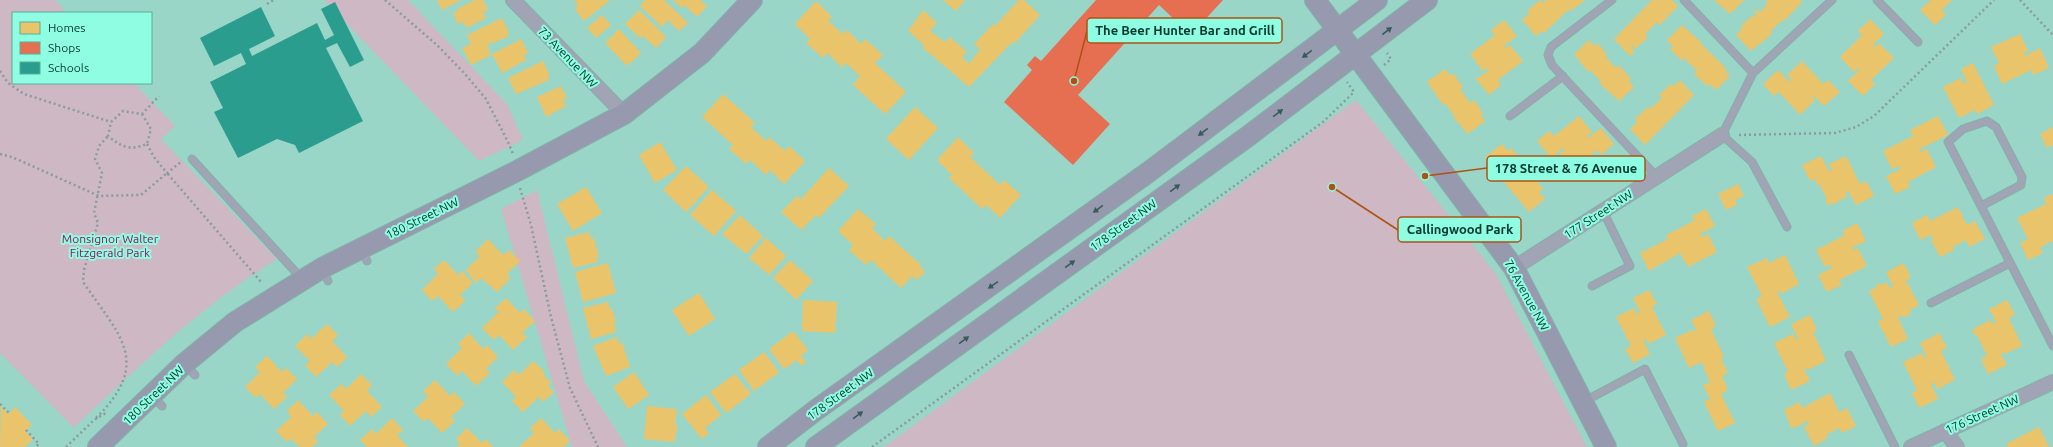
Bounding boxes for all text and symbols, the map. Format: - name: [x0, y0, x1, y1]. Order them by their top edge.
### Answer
- legend: [12, 12, 152, 84]
- callout: The Beer Hunter Bar and Grill: [1087, 18, 1282, 43]
- text: Homes: [48, 21, 86, 34]
- text: The Beer Hunter Bar and Grill: [1095, 23, 1275, 37]
- street label: 73 Avenue NW: [536, 24, 600, 90]
- one-way arrow: [1382, 27, 1393, 36]
- text: Shops: [48, 41, 80, 54]
- one-way arrow: [1302, 50, 1312, 58]
- text: Schools: [48, 61, 89, 74]
- one-way arrow: [1272, 109, 1283, 117]
- one-way arrow: [1197, 128, 1208, 136]
- callout: 178 Street & 76 Avenue: [1487, 156, 1645, 181]
- text: 178 Street & 76 Avenue: [1495, 161, 1637, 175]
- one-way arrow: [1170, 184, 1181, 192]
- street label: 177 Street NW: [1561, 187, 1635, 241]
- street label: 180 Street NW: [384, 195, 460, 241]
- street label: 178 Street NW: [1087, 197, 1159, 253]
- one-way arrow: [1093, 205, 1103, 213]
- callout: Callingwood Park: [1398, 217, 1521, 242]
- text: Callingwood Park: [1407, 222, 1514, 236]
- park label: Monsignor Walter Fitzgerald Park: [62, 232, 159, 259]
- street label: 76 Avenue NW: [1502, 257, 1552, 333]
- one-way arrow: [1064, 260, 1075, 268]
- one-way arrow: [987, 281, 998, 289]
- one-way arrow: [959, 336, 969, 344]
- street label: 180 Street NW: [120, 363, 186, 427]
- street label: 178 Street NW: [804, 366, 876, 422]
- street label: 176 Street NW: [1943, 392, 2021, 436]
- one-way arrow: [853, 411, 864, 420]

